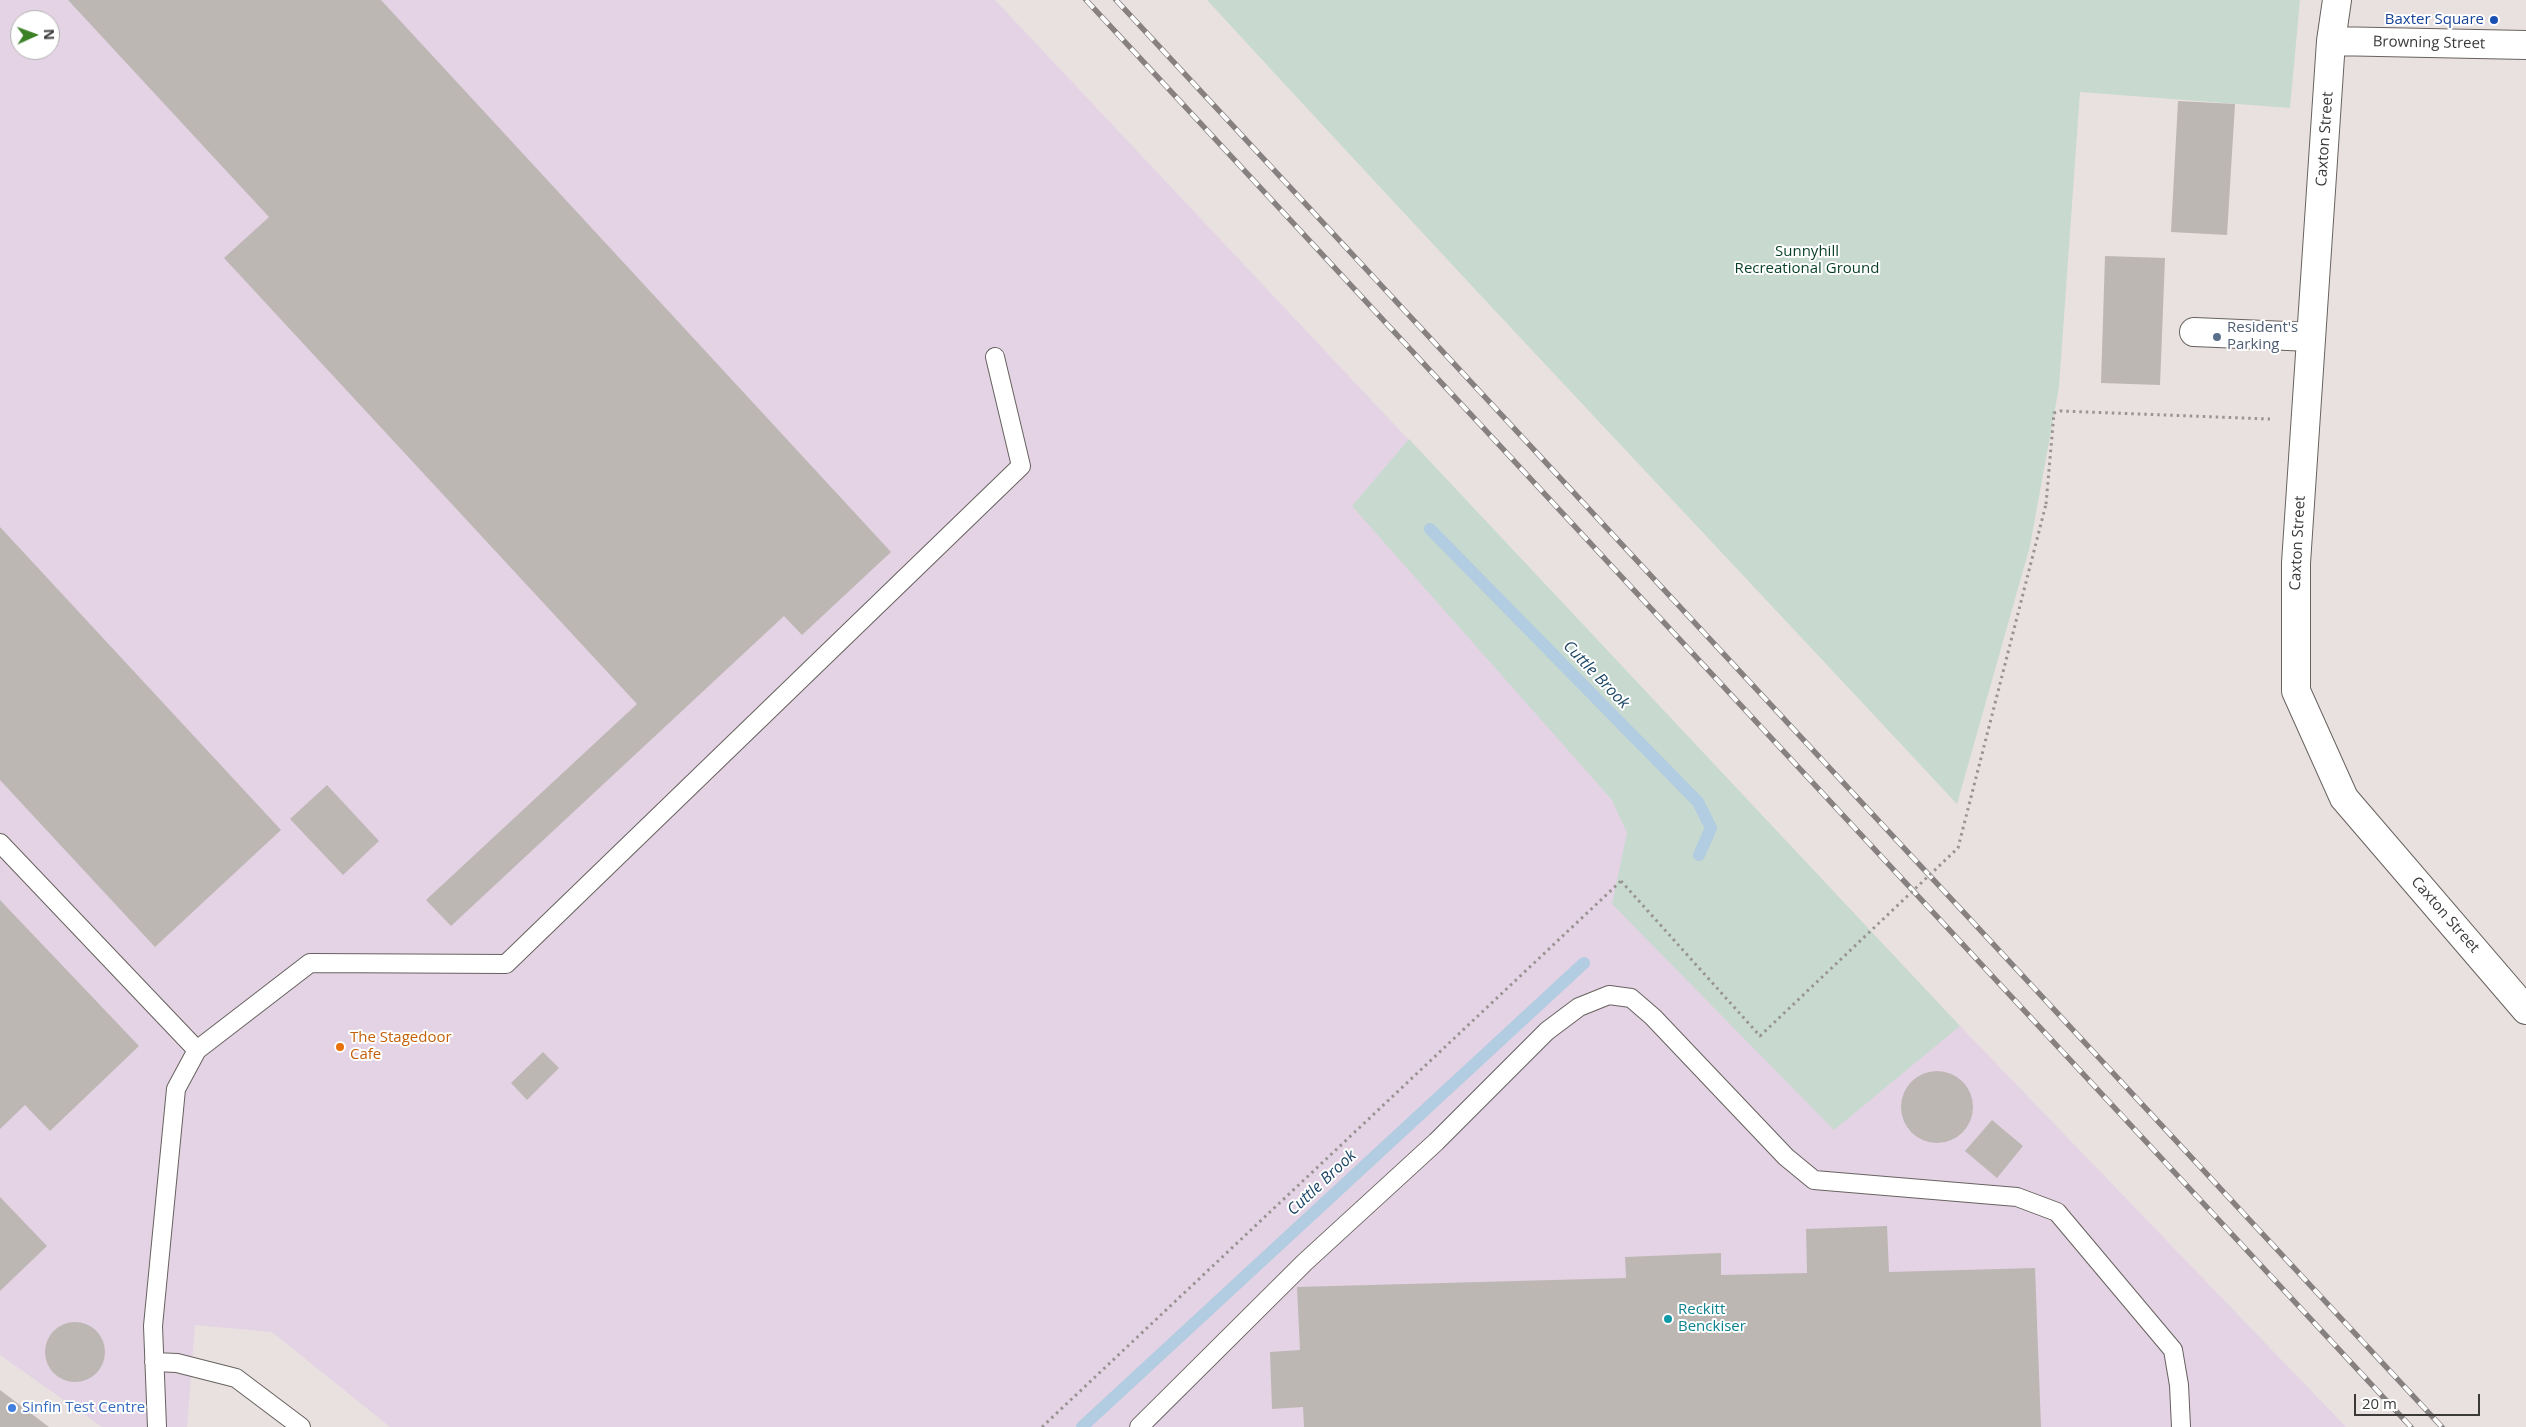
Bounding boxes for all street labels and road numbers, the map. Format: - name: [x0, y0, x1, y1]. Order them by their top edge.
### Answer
- street label: Browning Street: [2373, 33, 2485, 53]
- street label: Caxton Street: [2313, 91, 2337, 187]
- street label: Caxton Street: [2287, 495, 2309, 591]
- street label: Caxton Street: [2407, 873, 2483, 957]

